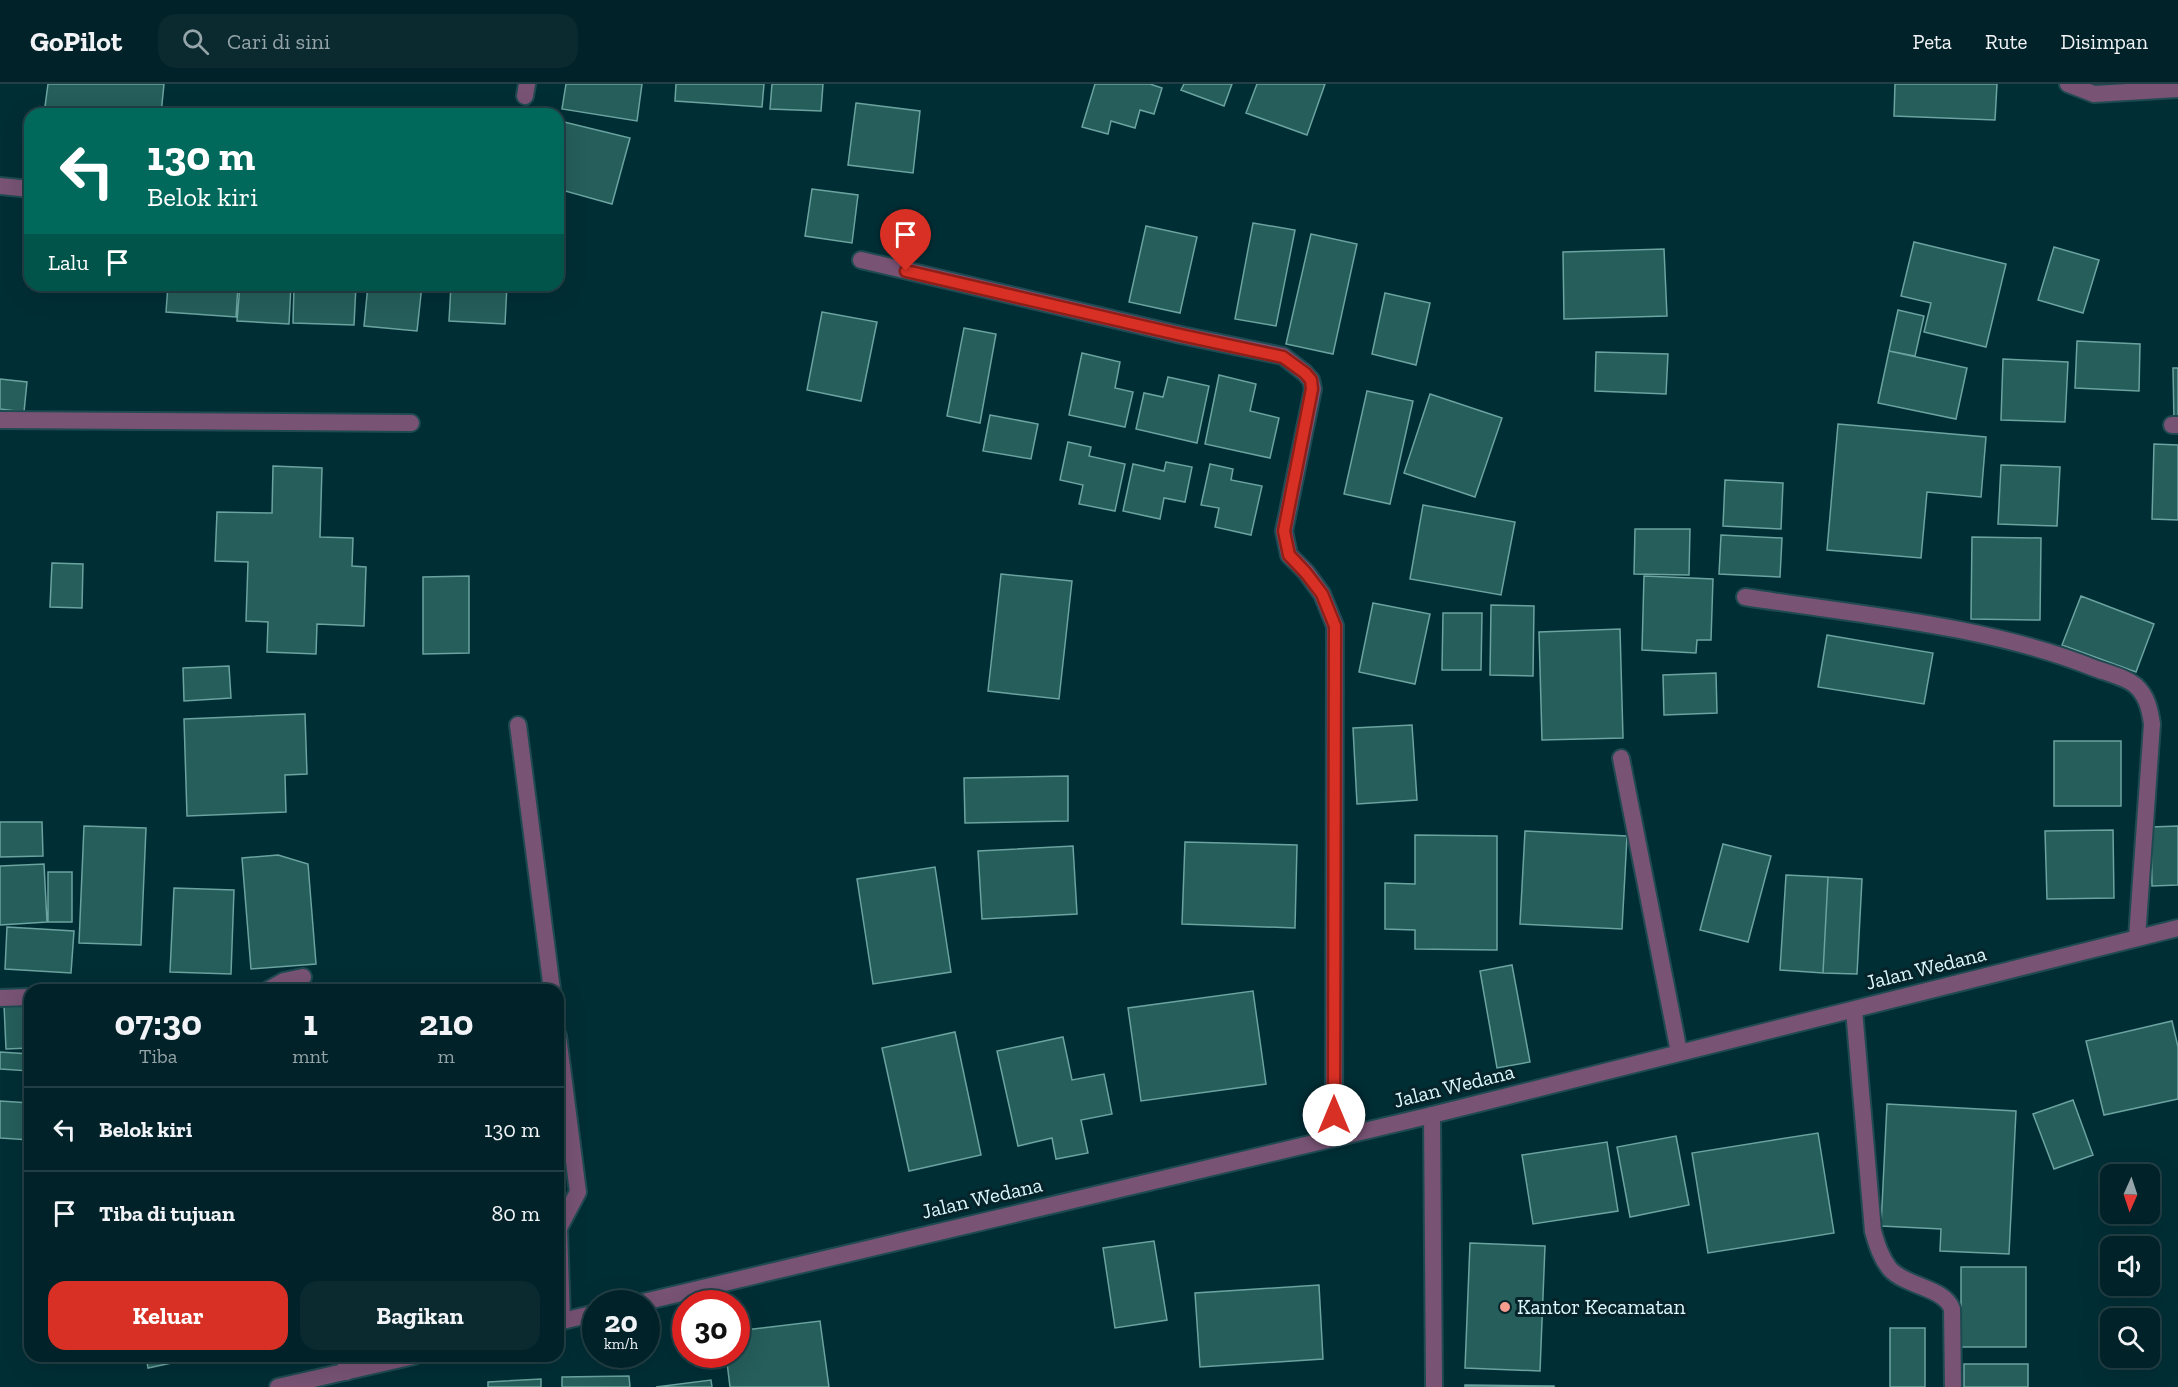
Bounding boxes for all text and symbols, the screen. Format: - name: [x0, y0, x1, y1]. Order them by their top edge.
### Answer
- search box: [158, 14, 578, 68]
- text: GoPilot: [30, 25, 122, 58]
- icon: search: [179, 25, 212, 58]
- text: Cari di sini: [227, 28, 330, 55]
- text: Peta: [1913, 29, 1952, 54]
- text: Rute: [1985, 29, 2027, 54]
- text: Disimpan: [2060, 29, 2148, 54]
- text: 130 m: [147, 130, 255, 181]
- icon: left: [48, 132, 126, 210]
- text: Belok kiri: [147, 181, 258, 213]
- pin: [880, 209, 931, 271]
- icon: arrive: [889, 218, 922, 251]
- icon: arrive: [101, 246, 134, 279]
- text: Lalu: [48, 249, 89, 276]
- street label: Jalan Wedana: [1863, 940, 1989, 995]
- text: 07:30: [114, 1001, 202, 1044]
- text: 1: [303, 1001, 318, 1044]
- text: 210: [419, 1001, 474, 1044]
- text: Tiba: [139, 1044, 177, 1068]
- text: mnt: [292, 1044, 328, 1068]
- text: m: [438, 1044, 455, 1068]
- street label: Jalan Wedana: [1391, 1058, 1517, 1113]
- position arrow: [1302, 1083, 1366, 1147]
- icon: left: [48, 1113, 81, 1146]
- text: Belok kiri: [99, 1116, 192, 1143]
- text: 130 m: [484, 1116, 540, 1143]
- north arrow: [2100, 1164, 2160, 1224]
- map controls: [2100, 1164, 2160, 1368]
- street label: Jalan Wedana: [919, 1171, 1045, 1224]
- icon: arrive: [48, 1197, 81, 1230]
- text: Tiba di tujuan: [99, 1200, 235, 1227]
- text: 80 m: [492, 1200, 540, 1227]
- button: sound: [2100, 1236, 2160, 1296]
- button: Keluar: [48, 1281, 288, 1350]
- button: Bagikan: [300, 1281, 540, 1350]
- speed limit sign: 30: [672, 1290, 750, 1368]
- place label: Kantor Kecamatan: [1517, 1294, 1685, 1319]
- marker: Kantor Kecamatan: [1498, 1300, 1512, 1314]
- text: 20: [604, 1304, 638, 1340]
- button: search: [2100, 1308, 2160, 1368]
- text: km/h: [604, 1335, 638, 1353]

